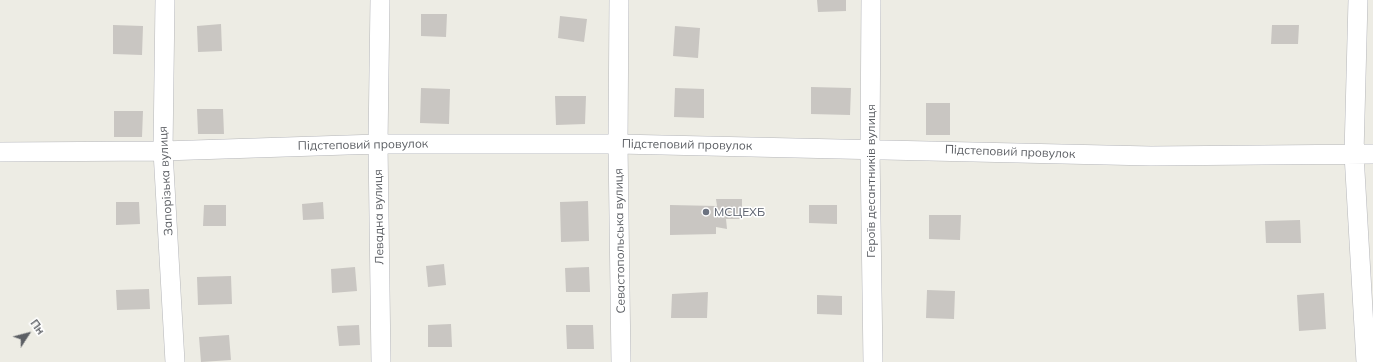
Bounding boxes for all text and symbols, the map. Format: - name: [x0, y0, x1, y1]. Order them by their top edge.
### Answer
- street label: Героїв десантників вулиця: [864, 104, 878, 258]
- street label: Запорізька вулиця: [156, 126, 176, 236]
- street label: Підстеповий провулок: [298, 137, 428, 153]
- street label: Підстеповий провулок: [622, 137, 752, 153]
- street label: Підстеповий провулок: [945, 143, 1075, 161]
- street label: Севастопольська вулиця: [612, 168, 628, 314]
- street label: Левадна вулиця: [371, 169, 387, 265]
- place label: МСЦЕХБ: [714, 205, 765, 219]
- marker: МСЦЕХБ: [701, 207, 711, 217]
- north arrow: [8, 314, 48, 354]
- text: Пн: [28, 317, 48, 337]

